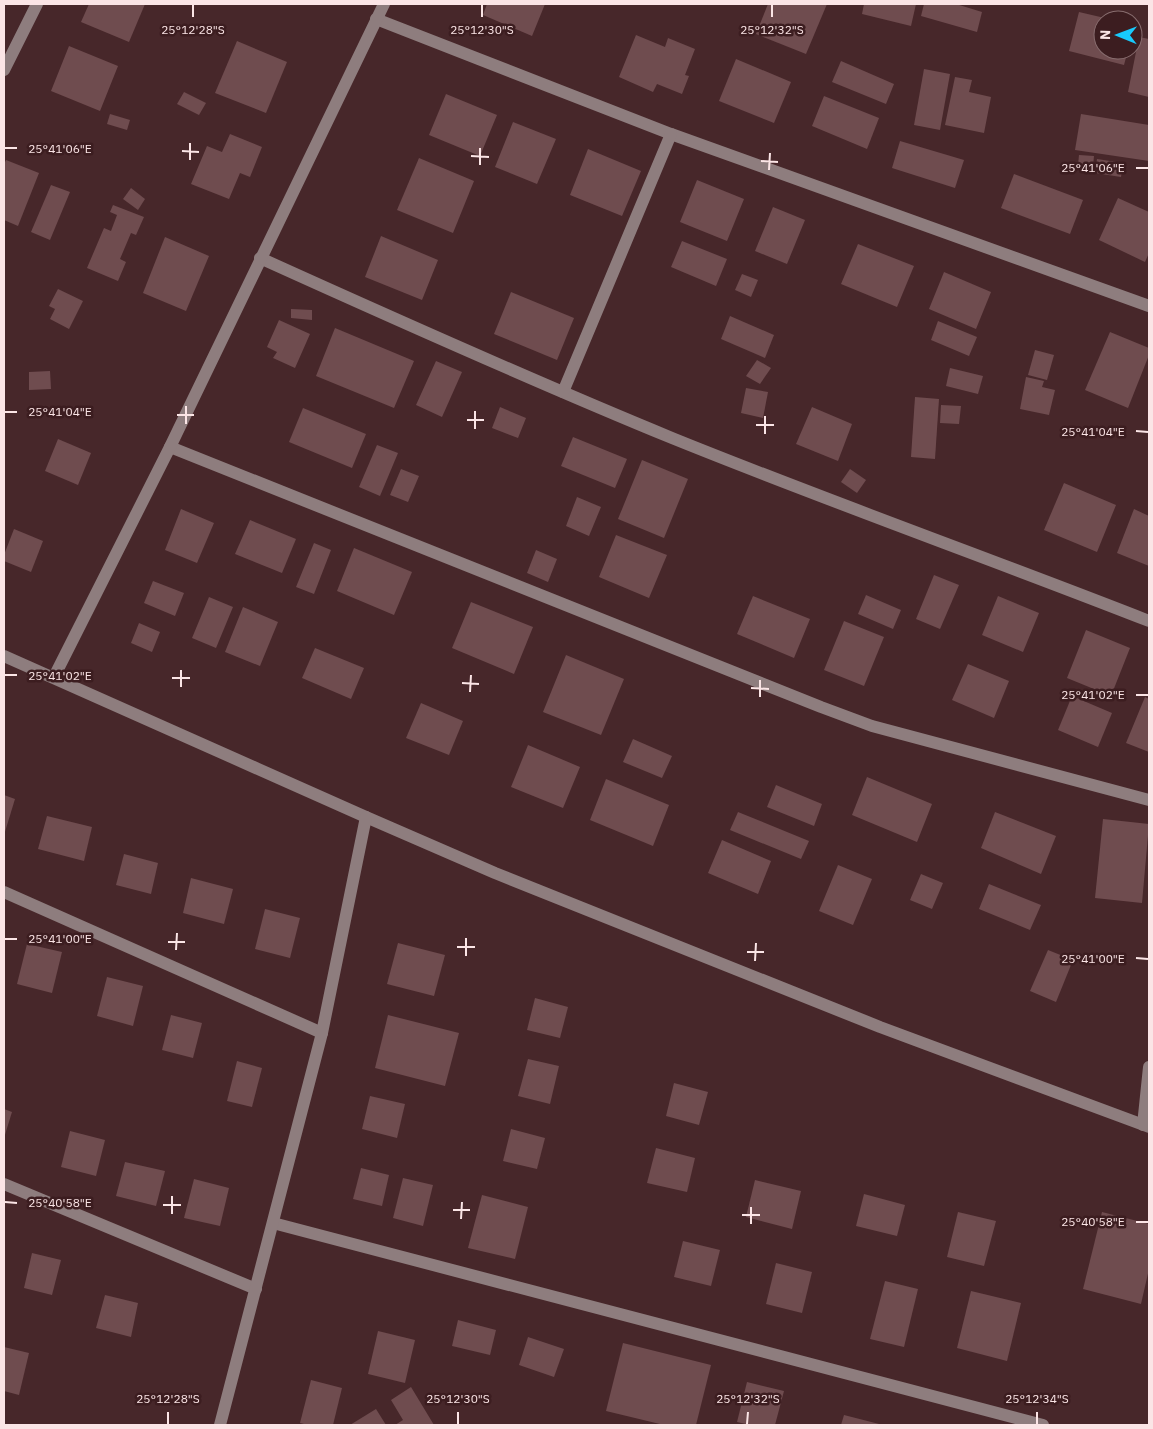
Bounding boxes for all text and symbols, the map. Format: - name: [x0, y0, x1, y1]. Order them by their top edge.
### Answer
- north arrow: [1093, 10, 1143, 60]
- text: 25°12'28"S: [161, 22, 225, 37]
- text: 25°12'30"S: [450, 22, 514, 37]
- text: 25°12'32"S: [740, 22, 804, 37]
- text: N: [1096, 30, 1114, 40]
- text: 25°41'06"E: [28, 141, 92, 156]
- text: 25°41'06"E: [1061, 160, 1125, 175]
- text: 25°41'04"E: [28, 404, 92, 419]
- text: 25°41'04"E: [1061, 424, 1125, 439]
- text: 25°41'02"E: [28, 668, 92, 683]
- text: 25°41'02"E: [1061, 687, 1125, 702]
- text: 25°41'00"E: [28, 931, 92, 946]
- text: 25°41'00"E: [1061, 951, 1125, 966]
- text: 25°40'58"E: [28, 1195, 92, 1210]
- text: 25°40'58"E: [1061, 1214, 1125, 1229]
- text: 25°12'28"S: [136, 1391, 200, 1406]
- text: 25°12'30"S: [426, 1391, 490, 1406]
- text: 25°12'32"S: [716, 1391, 780, 1406]
- text: 25°12'34"S: [1005, 1391, 1069, 1406]

